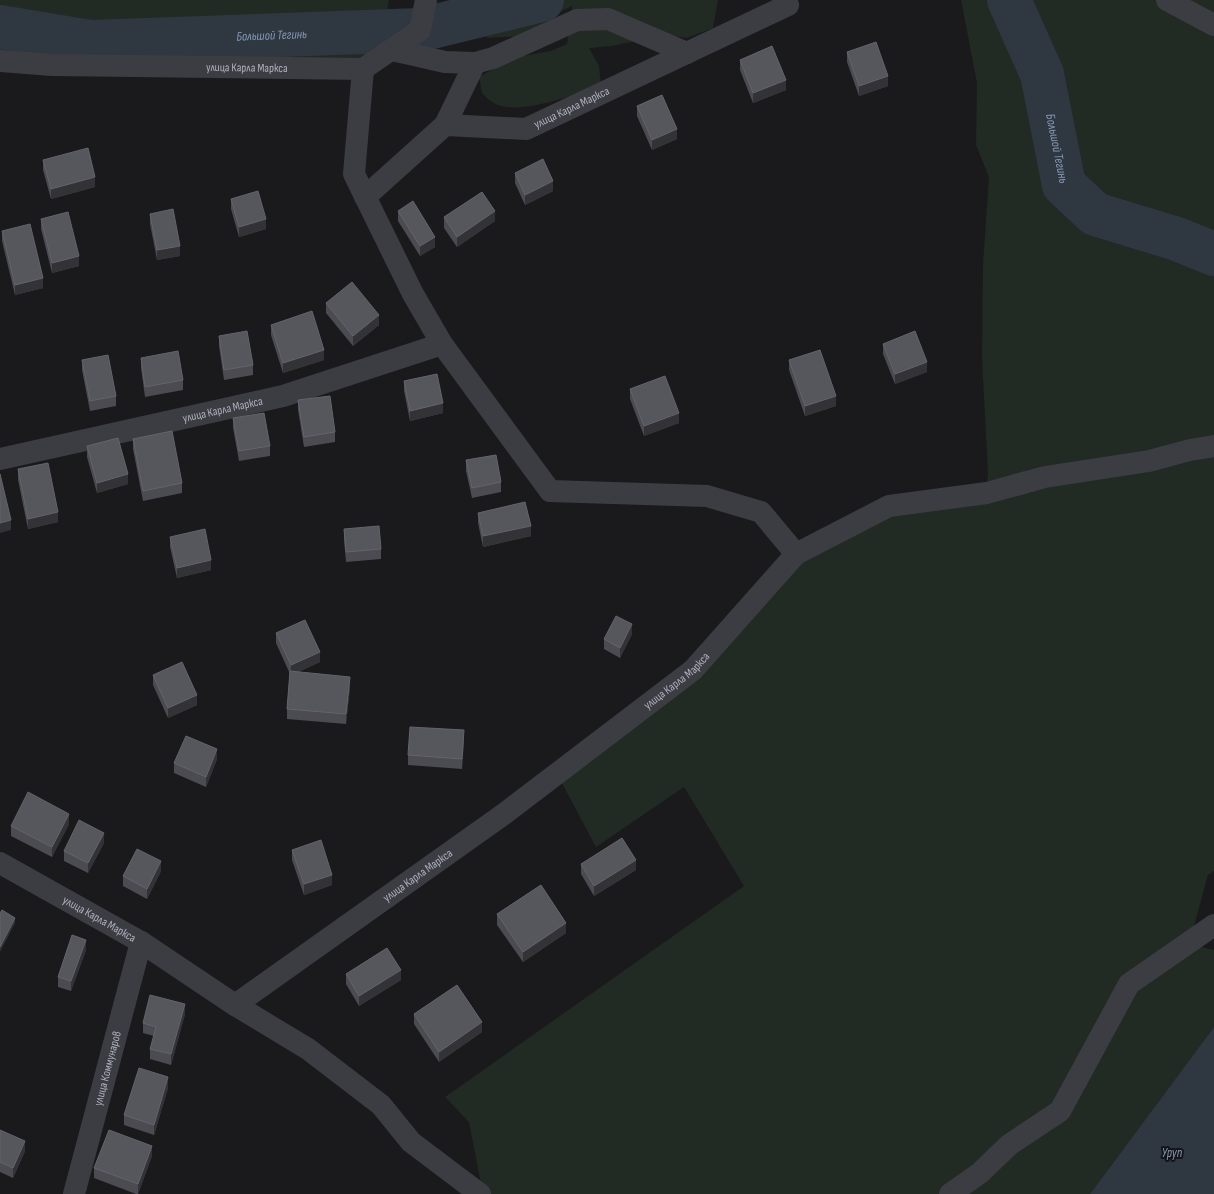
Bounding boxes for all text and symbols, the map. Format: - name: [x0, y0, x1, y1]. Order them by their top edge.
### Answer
- water label: Большой Тегинь: [236, 26, 307, 45]
- street label: улица Карла Маркса: [206, 59, 288, 76]
- street label: улица Карла Маркса: [531, 83, 612, 132]
- water label: Большой Тегинь: [1042, 112, 1071, 185]
- street label: улица Карла Маркса: [181, 393, 264, 426]
- street label: улица Карла Маркса: [640, 649, 713, 713]
- street label: улица Карла Маркса: [380, 845, 456, 905]
- street label: улица Карла Маркса: [60, 892, 139, 945]
- street label: улица Коммунаров: [90, 1029, 124, 1107]
- water label: Уруп: [1162, 1145, 1183, 1161]

